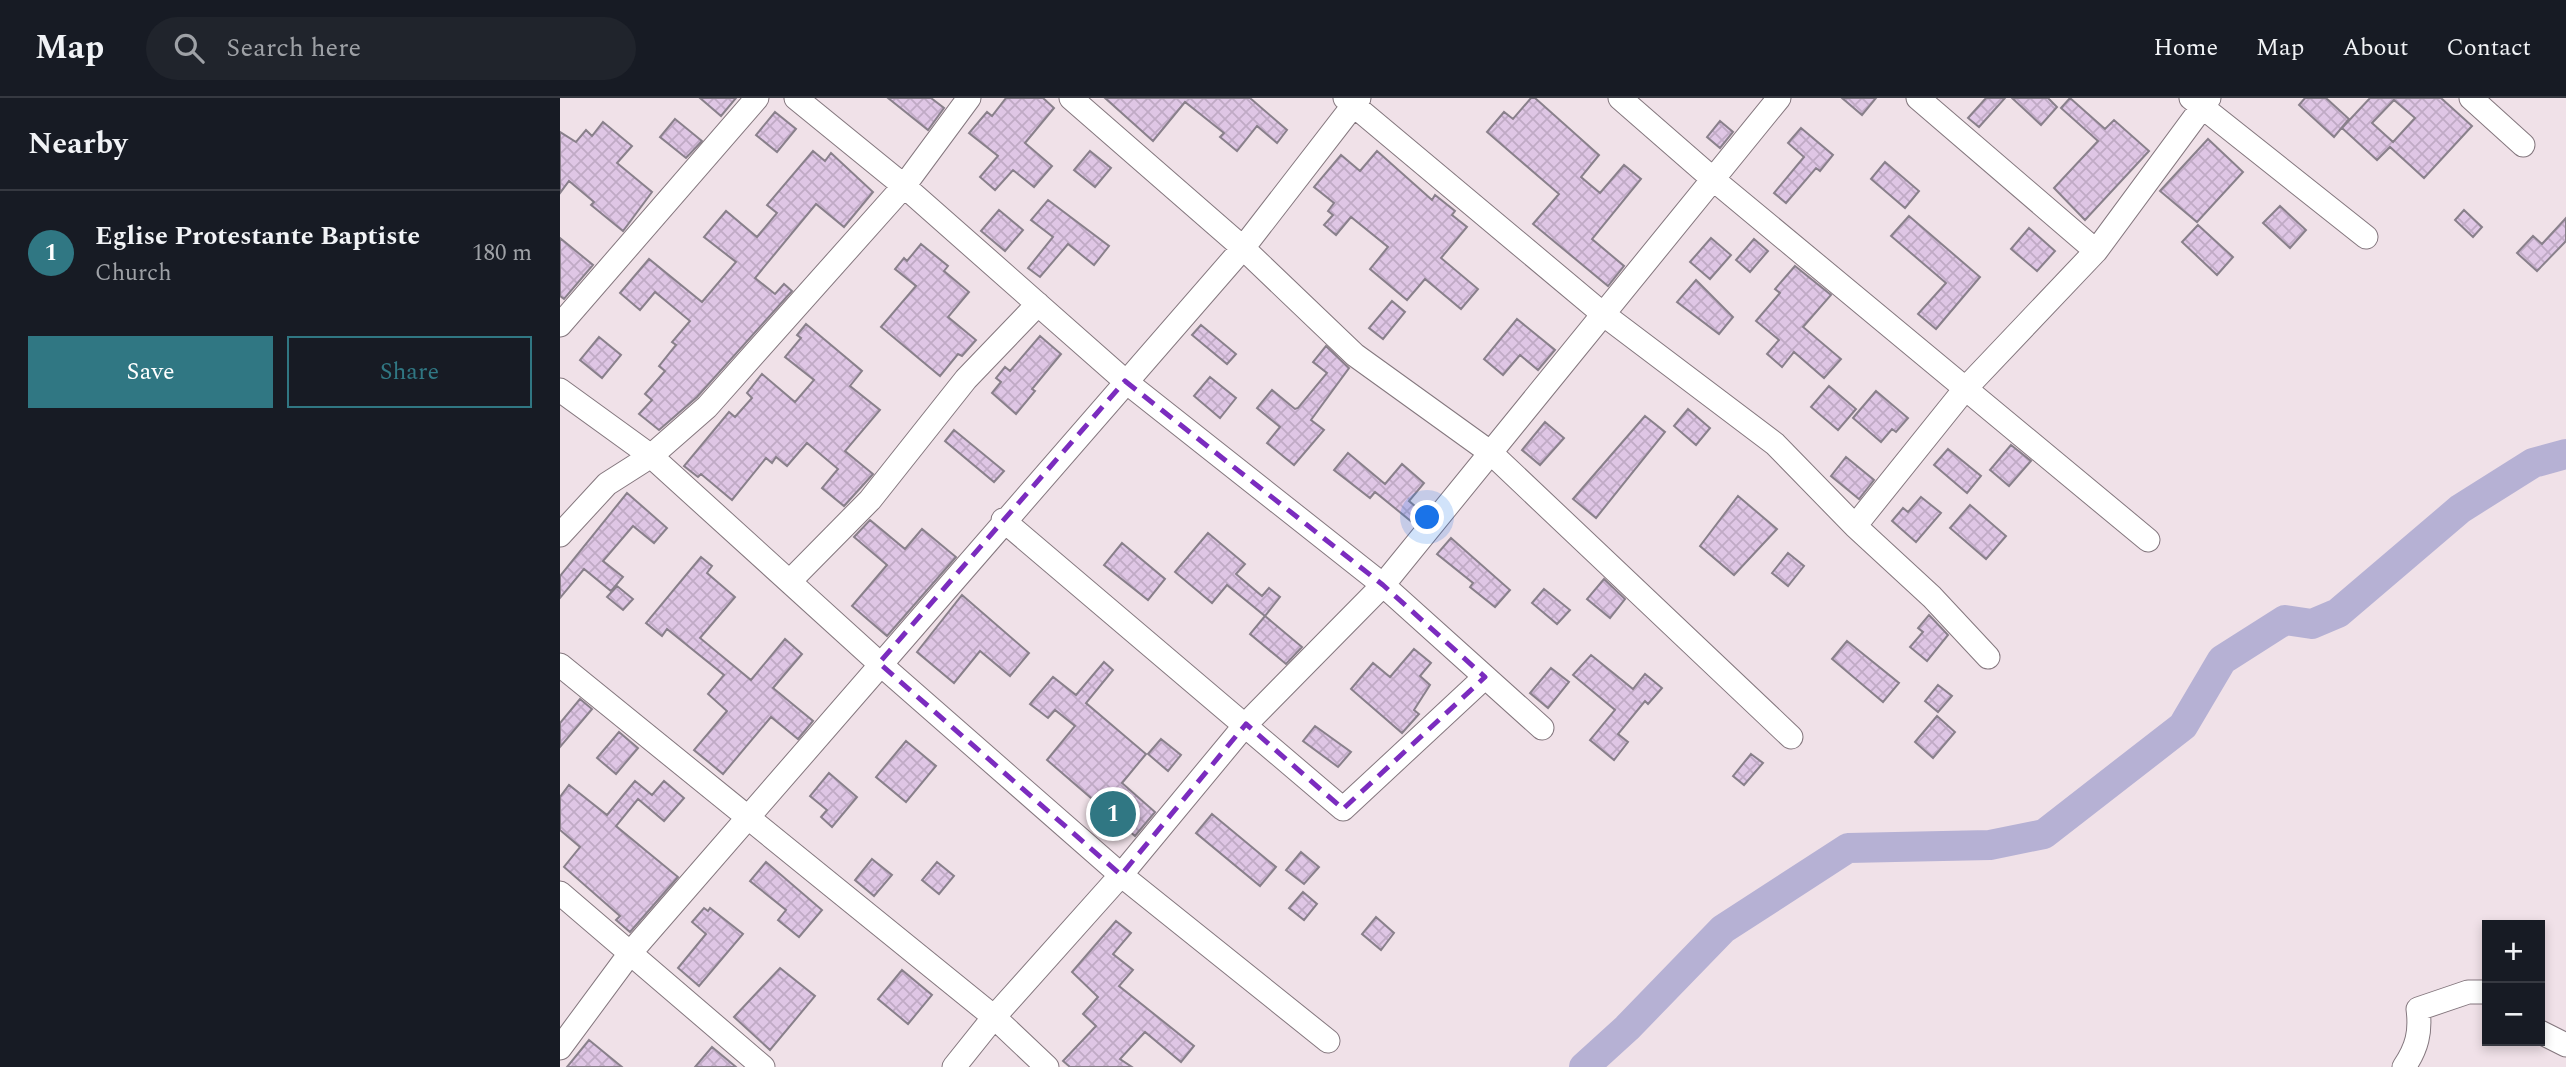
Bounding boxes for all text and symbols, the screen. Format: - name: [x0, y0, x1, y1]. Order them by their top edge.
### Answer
- search box: [146, 17, 636, 80]
- text: Map: [35, 23, 104, 73]
- text: Search here: [226, 28, 361, 68]
- icon: search: [170, 29, 208, 67]
- text: Home: [2153, 30, 2218, 66]
- text: Map: [2256, 30, 2304, 66]
- text: About: [2342, 30, 2408, 66]
- text: Contact: [2446, 30, 2531, 66]
- text: Nearby: [28, 121, 127, 167]
- text: Eglise Protestante Baptiste: [95, 216, 420, 256]
- text: 1: [45, 236, 57, 271]
- text: 180 m: [472, 236, 532, 271]
- text: Church: [95, 256, 172, 291]
- button: Save: [28, 336, 273, 408]
- button: Share: [287, 336, 532, 408]
- your location: [1410, 500, 1444, 534]
- pin: 1: [1090, 788, 1136, 840]
- map controls: [2482, 920, 2545, 1046]
- button: +: [2482, 920, 2545, 983]
- button: −: [2482, 983, 2545, 1046]

